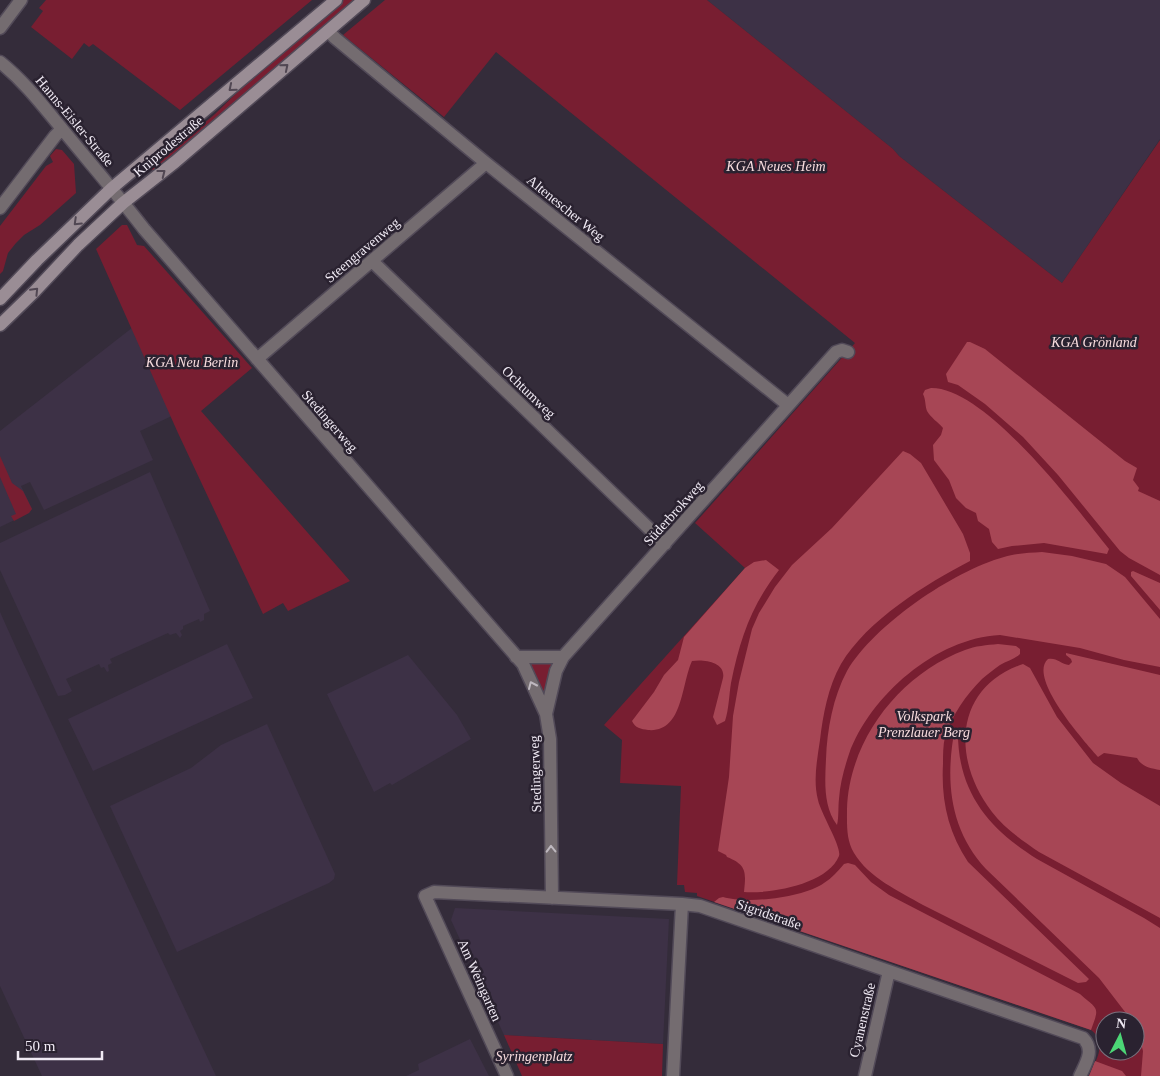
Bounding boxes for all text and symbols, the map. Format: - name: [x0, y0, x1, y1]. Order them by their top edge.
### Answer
- one-way arrow: [279, 64, 288, 72]
- street label: Hanns-Eisler-Straße: [32, 73, 117, 170]
- one-way arrow: [228, 82, 237, 91]
- street label: Kniprodestraße: [130, 113, 206, 180]
- park label: KGA Neues Heim: [725, 159, 826, 174]
- one-way arrow: [156, 170, 165, 178]
- street label: Altenescher Weg: [524, 173, 607, 244]
- street label: Steengravenweg: [322, 215, 403, 286]
- one-way arrow: [73, 216, 82, 225]
- one-way arrow: [29, 288, 38, 297]
- park label: KGA Grönland: [1050, 335, 1138, 350]
- park label: KGA Neu Berlin: [145, 355, 238, 370]
- street label: Ochtumweg: [499, 363, 558, 422]
- street label: Stedingerweg: [299, 387, 361, 455]
- street label: Süderbrokweg: [640, 478, 706, 549]
- one-way arrow: [528, 681, 539, 690]
- park label: Volkspark Prenzlauer Berg: [877, 709, 970, 740]
- street label: Stedingerweg: [527, 735, 544, 813]
- one-way arrow: [546, 845, 557, 853]
- street label: Sigridstraße: [734, 896, 803, 933]
- street label: Am Weingarten: [455, 937, 504, 1024]
- street label: Cyanenstraße: [847, 981, 878, 1059]
- north arrow: [1095, 1011, 1145, 1061]
- text: N: [1115, 1016, 1127, 1032]
- scale bar: [18, 1028, 101, 1060]
- text: 50 m: [25, 1038, 56, 1054]
- park label: Syringenplatz: [496, 1049, 573, 1064]

